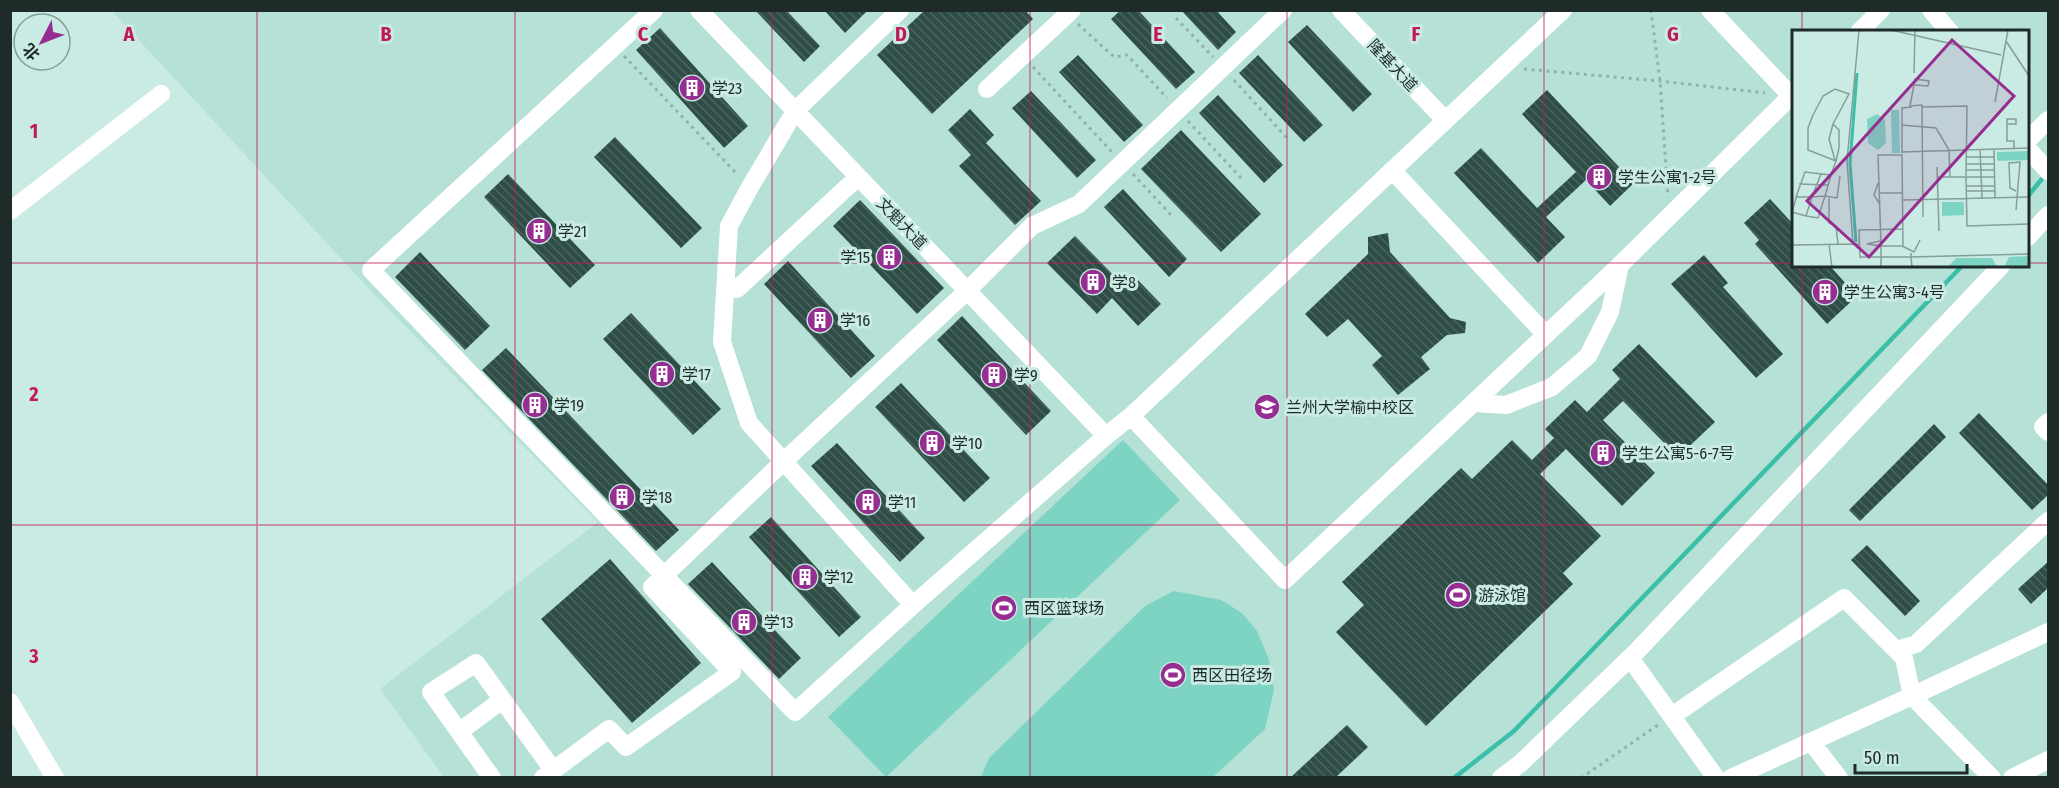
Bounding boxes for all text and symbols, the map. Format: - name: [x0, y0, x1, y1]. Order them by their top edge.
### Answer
- north arrow: [12, 12, 72, 72]
- text: A: [123, 22, 136, 46]
- text: B: [380, 22, 392, 46]
- text: C: [638, 22, 649, 46]
- text: D: [895, 22, 907, 46]
- text: E: [1153, 22, 1163, 46]
- text: F: [1412, 22, 1421, 46]
- text: G: [1667, 22, 1679, 46]
- inset map: [1792, 30, 2029, 267]
- street label: 隆基大道: [1364, 35, 1421, 95]
- text: 北: [19, 39, 44, 64]
- building icon: 学23: [677, 73, 707, 103]
- place label: 学23: [712, 79, 742, 98]
- text: 1: [30, 119, 38, 143]
- building icon: 学生公寓1-2号: [1584, 162, 1614, 192]
- place label: 学生公寓1-2号: [1618, 168, 1716, 187]
- street label: 文魁大道: [873, 194, 931, 253]
- building icon: 学21: [524, 216, 554, 246]
- place label: 学21: [558, 222, 587, 241]
- building icon: 学15: [874, 242, 904, 272]
- place label: 学15: [840, 248, 870, 267]
- building icon: 学8: [1078, 267, 1108, 297]
- place label: 学8: [1112, 273, 1136, 292]
- building icon: 学生公寓3-4号: [1810, 277, 1840, 307]
- place label: 学生公寓3-4号: [1844, 283, 1945, 302]
- building icon: 学16: [805, 305, 835, 335]
- place label: 学16: [840, 311, 870, 330]
- building icon: 学17: [647, 359, 677, 389]
- building icon: 学9: [979, 360, 1009, 390]
- place label: 学17: [682, 365, 711, 384]
- place label: 学9: [1014, 366, 1038, 385]
- text: 2: [28, 382, 39, 406]
- building icon: 学19: [520, 390, 550, 420]
- school or university icon: 兰州大学榆中校区: [1252, 392, 1282, 422]
- place label: 学19: [554, 396, 584, 415]
- place label: 兰州大学榆中校区: [1286, 398, 1414, 417]
- building icon: 学10: [917, 428, 947, 458]
- place label: 学10: [952, 434, 983, 453]
- building icon: 学生公寓5-6-7号: [1588, 438, 1618, 468]
- place label: 学生公寓5-6-7号: [1622, 444, 1735, 463]
- building icon: 学18: [607, 482, 637, 512]
- building icon: 学11: [853, 487, 883, 517]
- place label: 学18: [642, 488, 672, 507]
- place label: 学11: [888, 493, 916, 512]
- building icon: 学12: [790, 562, 820, 592]
- place label: 学12: [824, 568, 853, 587]
- sports icon: 游泳馆: [1443, 580, 1473, 610]
- place label: 游泳馆: [1478, 586, 1526, 605]
- sports icon: 西区篮球场: [989, 593, 1019, 623]
- place label: 西区篮球场: [1024, 599, 1104, 618]
- building icon: 学13: [729, 607, 759, 637]
- place label: 学13: [764, 613, 793, 632]
- text: 3: [28, 644, 39, 668]
- sports icon: 西区田径场: [1158, 660, 1188, 690]
- place label: 西区田径场: [1192, 666, 1272, 685]
- scale bar: [1855, 737, 1968, 775]
- text: 50 m: [1864, 747, 1900, 769]

